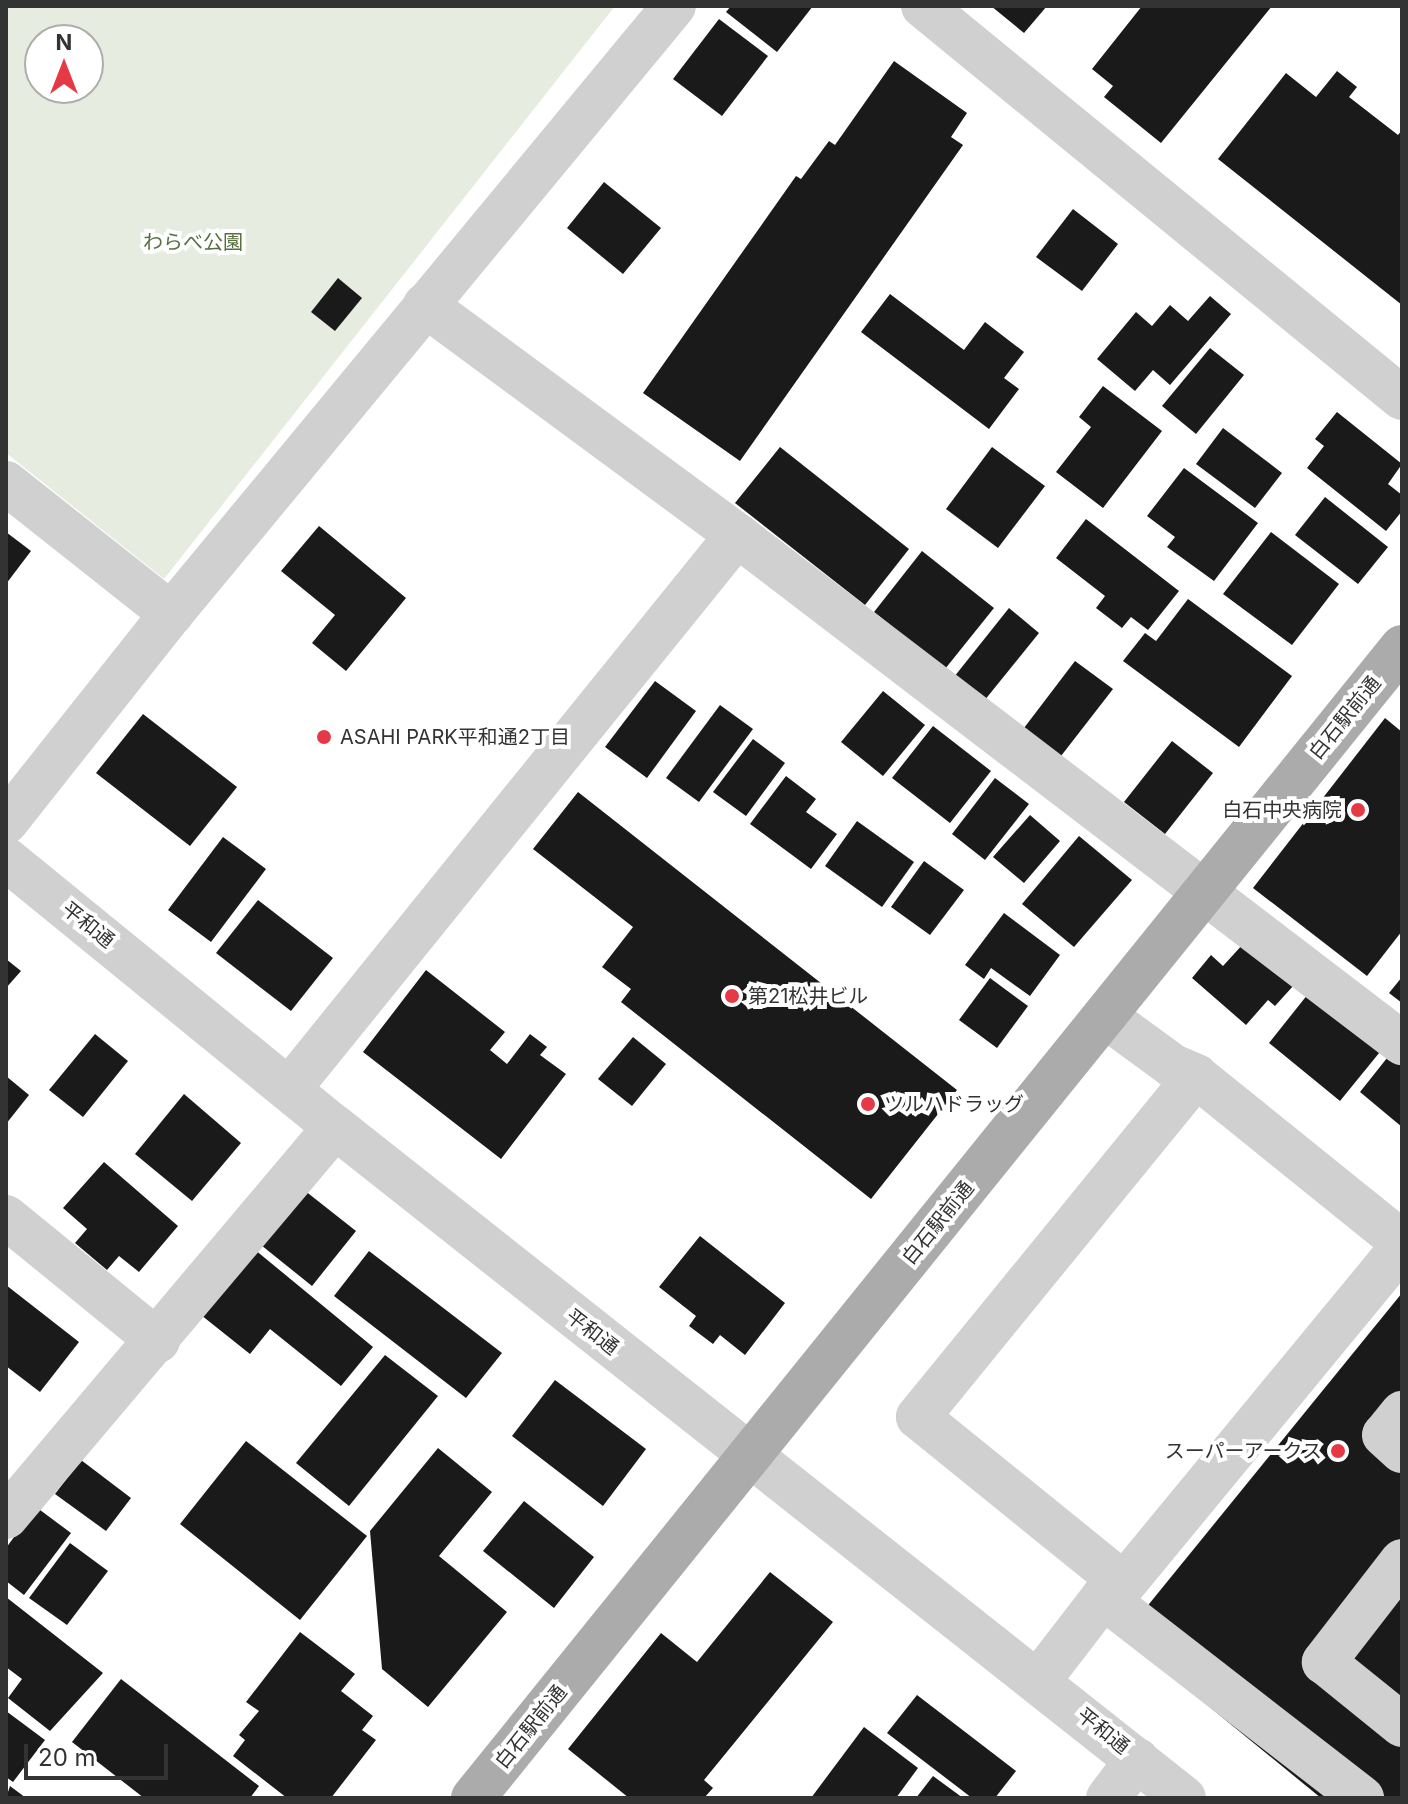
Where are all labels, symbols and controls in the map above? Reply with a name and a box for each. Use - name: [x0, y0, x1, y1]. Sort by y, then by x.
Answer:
- north arrow: [24, 24, 104, 104]
- text: N: [56, 29, 72, 55]
- park label: わらべ公園: [143, 230, 243, 254]
- street label: 白石駅前通: [1304, 672, 1386, 764]
- place label: ASAHI PARK平和通2丁目: [340, 725, 570, 749]
- marker: ASAHI PARK平和通2丁目: [315, 728, 333, 746]
- place label: 白石中央病院: [1222, 798, 1342, 822]
- marker: 白石中央病院: [1349, 801, 1367, 819]
- street label: 平和通: [57, 897, 119, 953]
- place label: 第21松井ビル: [748, 984, 868, 1008]
- marker: 第21松井ビル: [723, 987, 741, 1005]
- place label: ツルハドラッグ: [884, 1092, 1024, 1116]
- marker: ツルハドラッグ: [859, 1095, 877, 1113]
- street label: 白石駅前通: [897, 1177, 979, 1269]
- street label: 平和通: [561, 1304, 623, 1360]
- place label: スーパーアークス: [1163, 1439, 1322, 1463]
- marker: スーパーアークス: [1329, 1442, 1347, 1460]
- street label: 白石駅前通: [490, 1681, 572, 1773]
- street label: 平和通: [1072, 1703, 1134, 1759]
- scale bar: [28, 1728, 172, 1778]
- text: 20 m: [38, 1743, 96, 1772]

